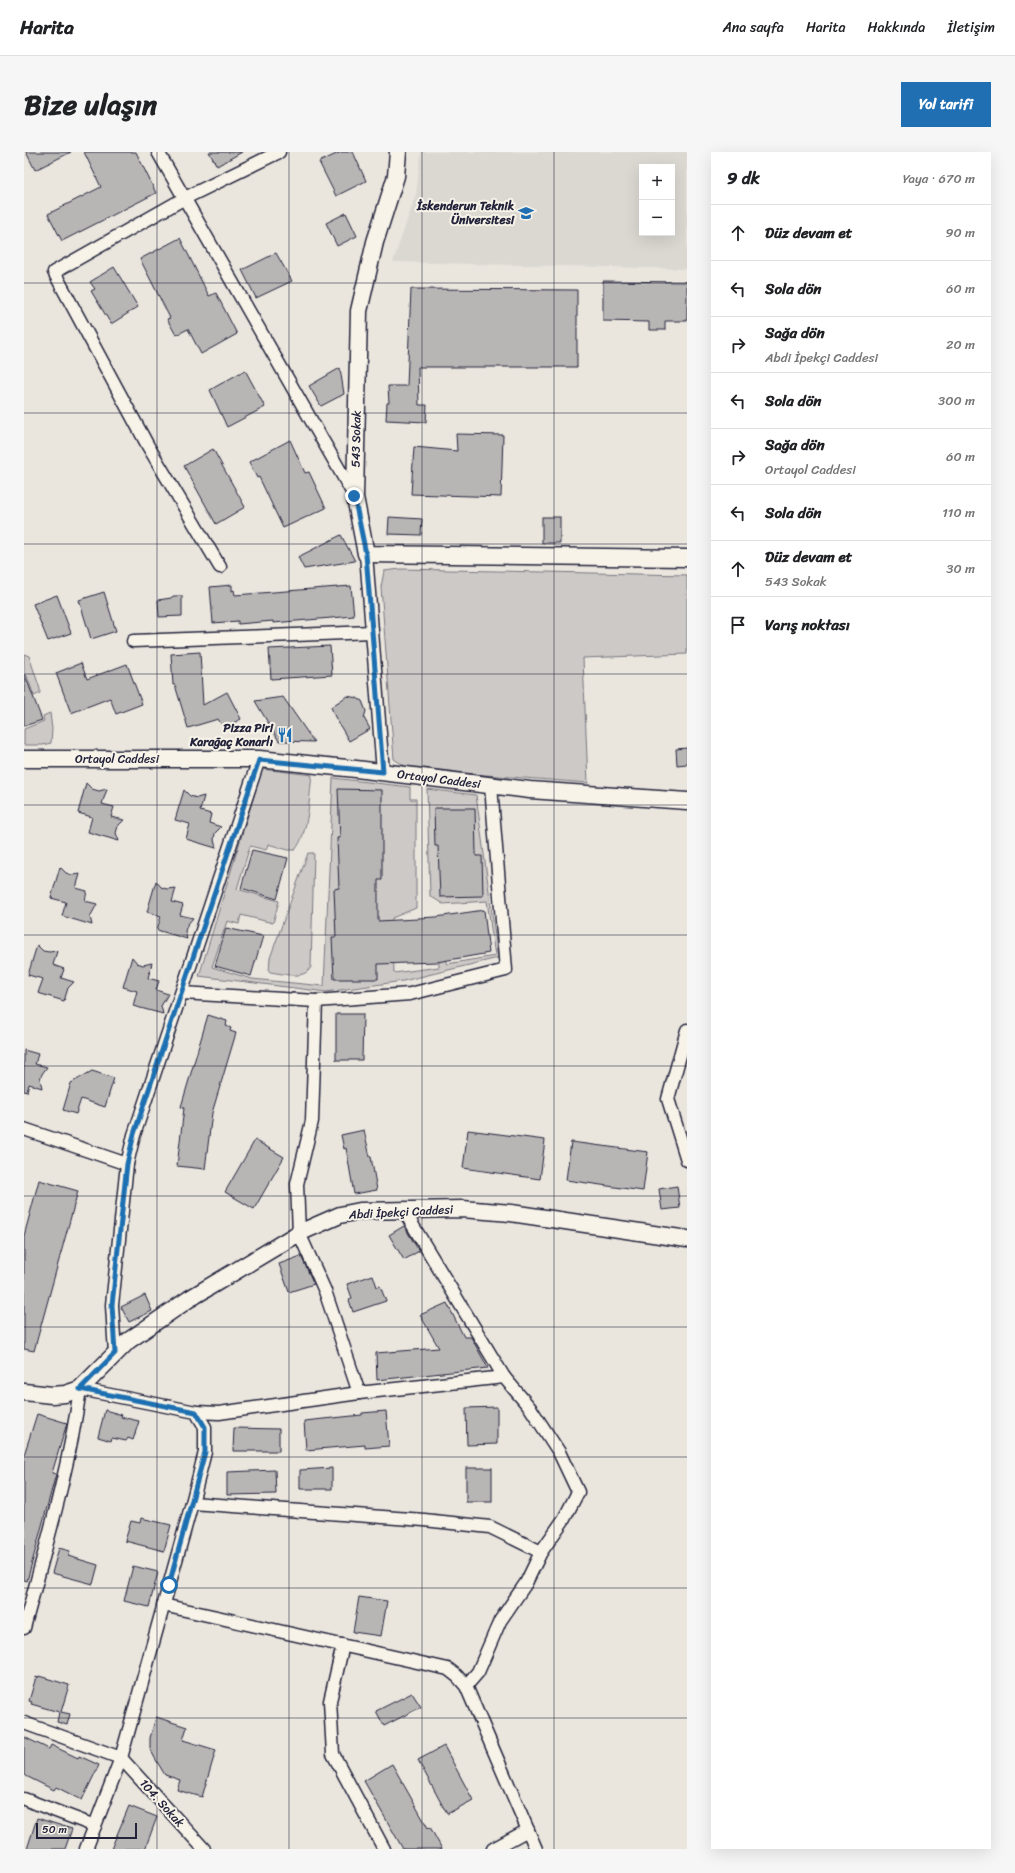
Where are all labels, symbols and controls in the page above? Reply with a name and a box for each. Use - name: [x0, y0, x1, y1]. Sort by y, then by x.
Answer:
- text: Harita: [20, 11, 74, 44]
- text: Ana sayfa: [723, 15, 784, 40]
- text: Harita: [806, 15, 846, 40]
- text: Hakkında: [868, 15, 925, 40]
- text: İletişim: [947, 15, 995, 40]
- text: Bize ulaşın: [24, 80, 157, 129]
- button: Yol tarifi: [901, 82, 991, 127]
- text: 9 dk: [727, 163, 760, 193]
- map controls: [639, 164, 675, 236]
- button: +: [639, 164, 675, 200]
- text: Yaya · 670 m: [903, 167, 975, 190]
- place label: İskenderun Teknik Üniversitesi: [416, 195, 515, 231]
- button: −: [639, 200, 675, 236]
- school or university icon: İskenderun Teknik Üniversitesi: [517, 204, 535, 222]
- text: Düz devam et: [765, 220, 852, 246]
- text: 90 m: [945, 221, 975, 244]
- icon: ahead: [727, 222, 749, 244]
- text: Sola dön: [765, 276, 821, 302]
- text: 60 m: [946, 277, 975, 300]
- icon: left: [727, 278, 749, 300]
- text: Sağa dön: [765, 320, 825, 346]
- text: 20 m: [946, 333, 975, 356]
- icon: right: [727, 334, 749, 356]
- text: Abdi İpekçi Caddesi: [765, 346, 878, 369]
- text: Sola dön: [765, 388, 821, 414]
- text: 300 m: [938, 389, 975, 412]
- icon: left: [727, 390, 749, 412]
- street label: 543 Sokak: [345, 410, 368, 468]
- text: Sağa dön: [765, 432, 825, 458]
- text: 60 m: [946, 445, 975, 468]
- icon: right: [727, 446, 749, 468]
- text: Ortayol Caddesi: [765, 458, 856, 481]
- route end: [345, 487, 363, 505]
- text: Sola dön: [765, 500, 821, 526]
- text: 110 m: [942, 501, 975, 524]
- icon: left: [727, 502, 749, 524]
- text: Düz devam et: [765, 544, 852, 570]
- text: 30 m: [946, 557, 975, 580]
- icon: ahead: [727, 558, 749, 580]
- text: 543 Sokak: [765, 570, 827, 593]
- text: Varış noktası: [765, 612, 850, 638]
- icon: arrive: [727, 614, 749, 636]
- place label: Pizza Piri Karağaç Konarlı: [189, 717, 274, 753]
- restaurant icon: Pizza Piri Karağaç Konarlı: [276, 726, 294, 744]
- street label: Ortayol Caddesi: [75, 748, 160, 770]
- street label: Ortayol Caddesi: [396, 763, 483, 795]
- street label: Abdi İpekçi Caddesi: [347, 1198, 454, 1226]
- route start: [160, 1576, 178, 1594]
- street label: 104. Sokak: [134, 1774, 190, 1833]
- text: 50 m: [42, 1820, 67, 1839]
- scale bar: [36, 1821, 137, 1840]

